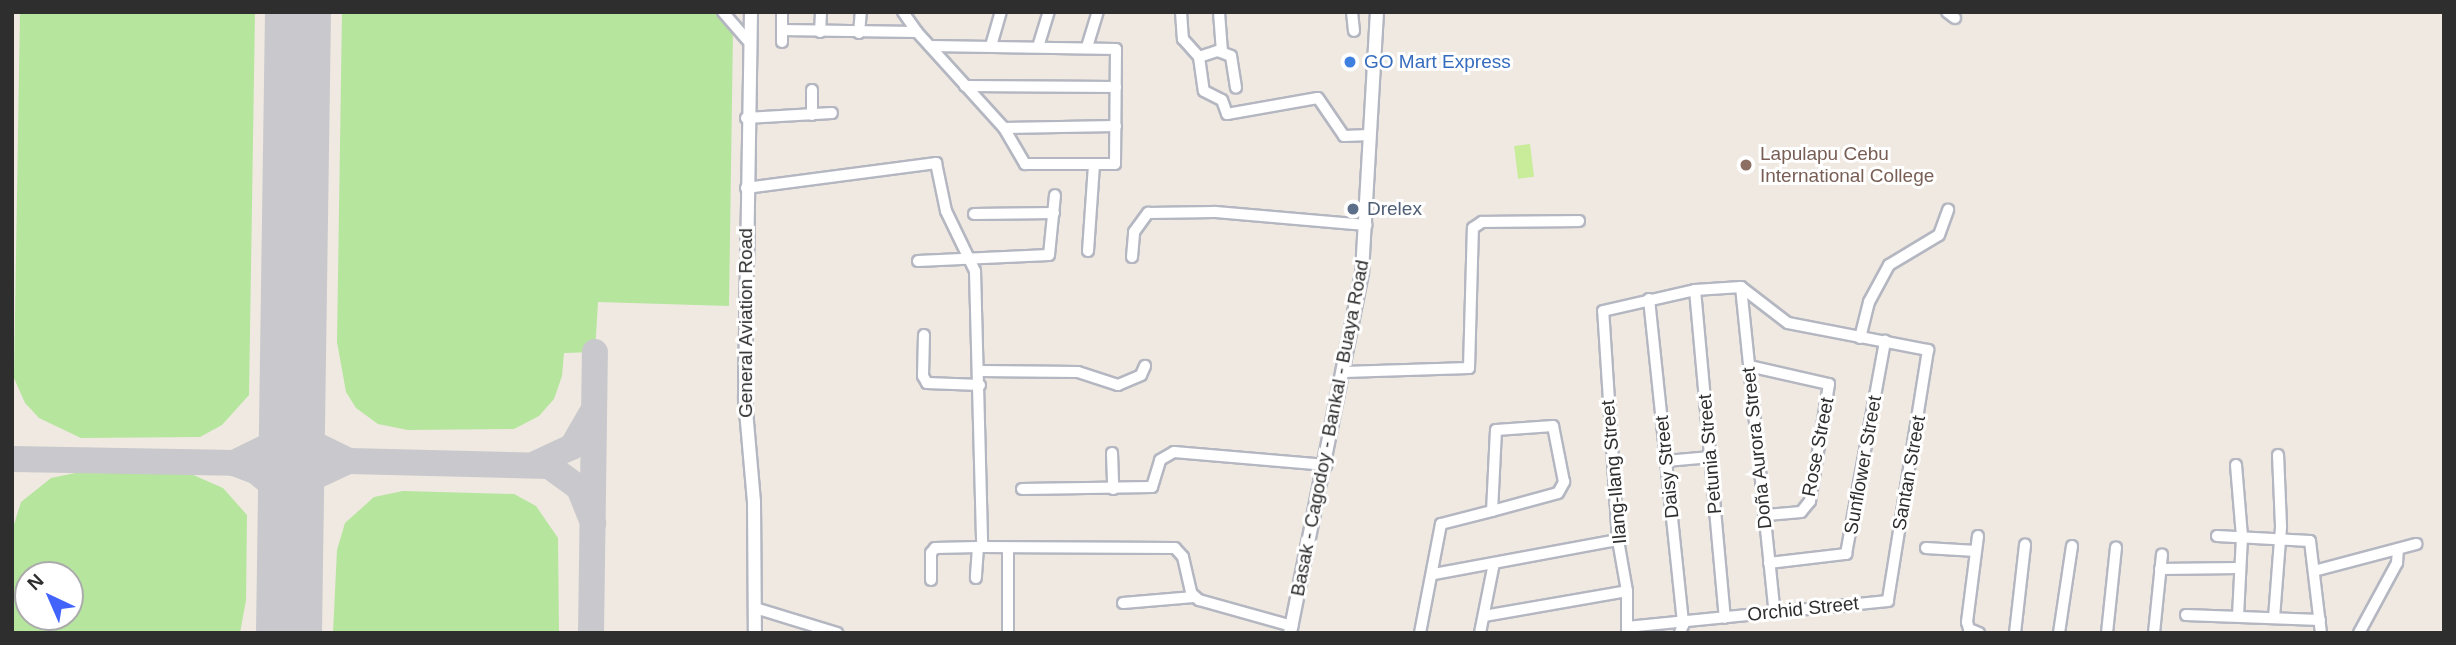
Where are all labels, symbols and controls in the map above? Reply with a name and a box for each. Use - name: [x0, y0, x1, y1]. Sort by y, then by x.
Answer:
- place label: GO Mart Express: [1364, 51, 1511, 73]
- marker: GO Mart Express: [1342, 54, 1358, 70]
- place label: Lapulapu Cebu International College: [1760, 143, 1934, 187]
- marker: Lapulapu Cebu International College: [1738, 157, 1754, 173]
- place label: Drelex: [1367, 198, 1422, 220]
- marker: Drelex: [1345, 201, 1361, 217]
- street label: General Aviation Road: [735, 228, 757, 418]
- street label: Basak - Cagodoy - Bankal - Buaya Road: [1286, 258, 1374, 598]
- street label: Doña Aurora Street: [1737, 365, 1777, 531]
- street label: Petunia Street: [1693, 393, 1727, 515]
- street label: Sunflower Street: [1840, 394, 1886, 536]
- street label: Rose Street: [1797, 396, 1839, 498]
- street label: Ilang-Ilang Street: [1596, 399, 1632, 545]
- street label: Daisy Street: [1650, 414, 1684, 520]
- street label: Santan Street: [1888, 414, 1930, 532]
- north arrow: [14, 561, 84, 631]
- text: N: [23, 570, 48, 594]
- street label: Orchid Street: [1746, 592, 1860, 626]

